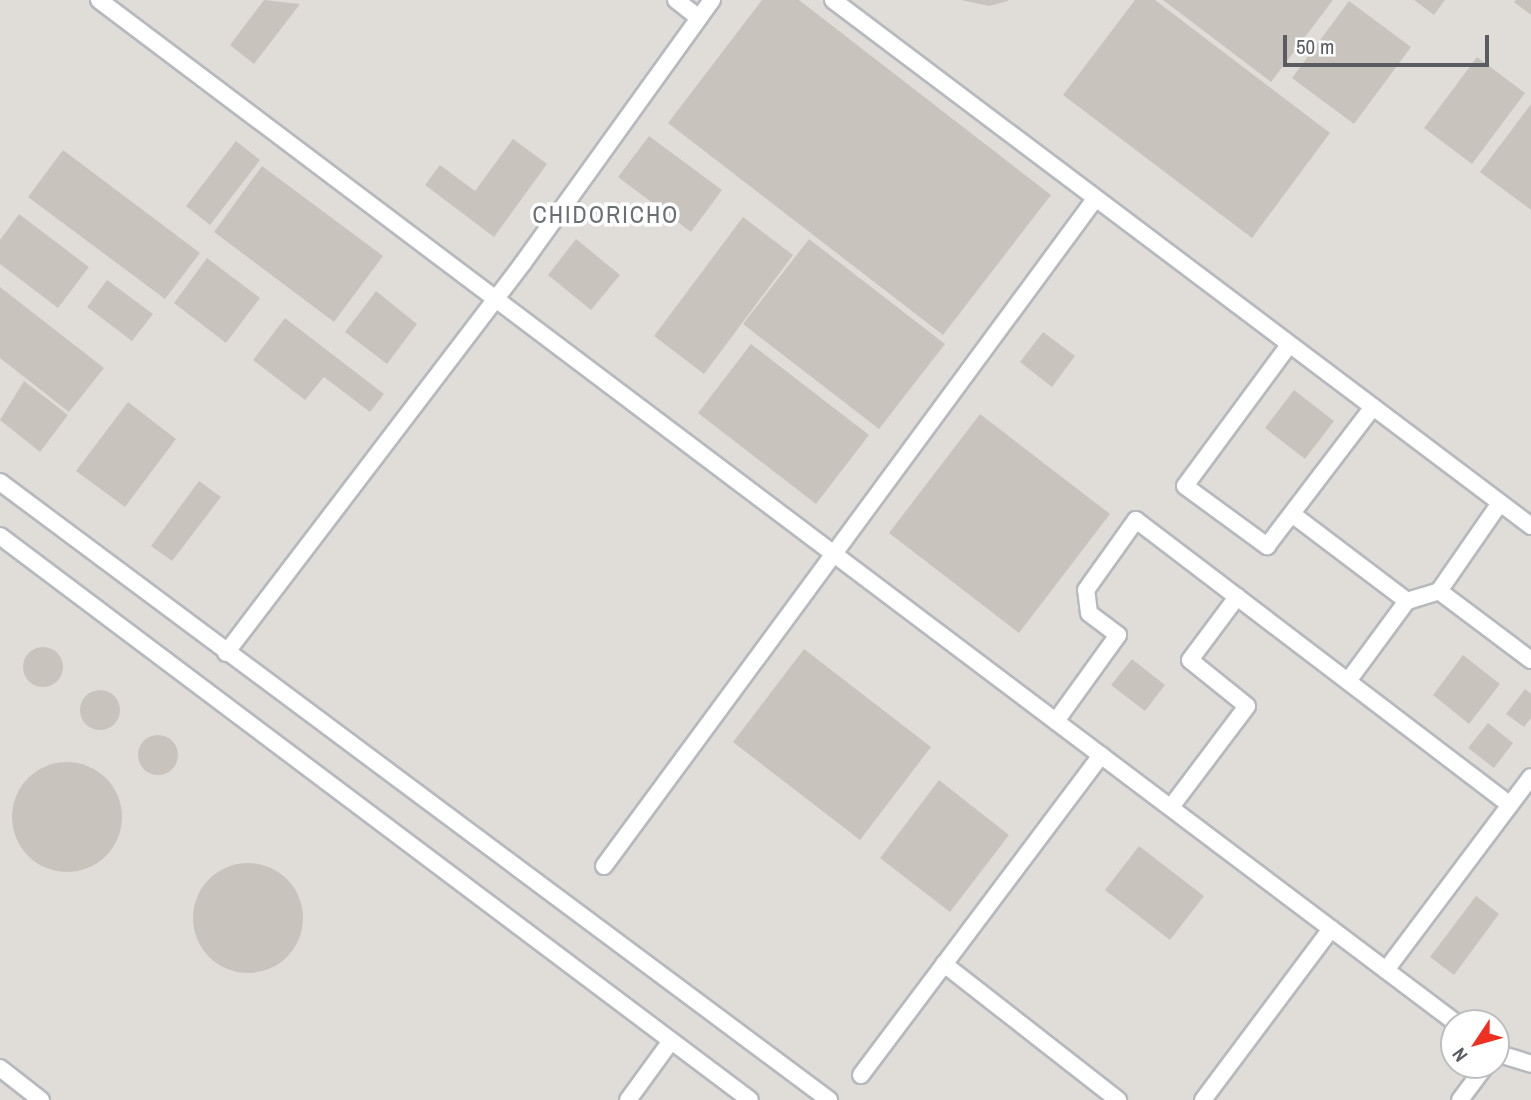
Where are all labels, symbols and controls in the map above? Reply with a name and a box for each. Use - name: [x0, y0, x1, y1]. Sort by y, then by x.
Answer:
- scale bar: [1286, 21, 1492, 65]
- text: 50 m: [1296, 32, 1334, 61]
- district label: CHIDORICHO: [534, 201, 678, 229]
- north arrow: [1440, 1009, 1510, 1079]
- text: N: [1446, 1043, 1473, 1067]

